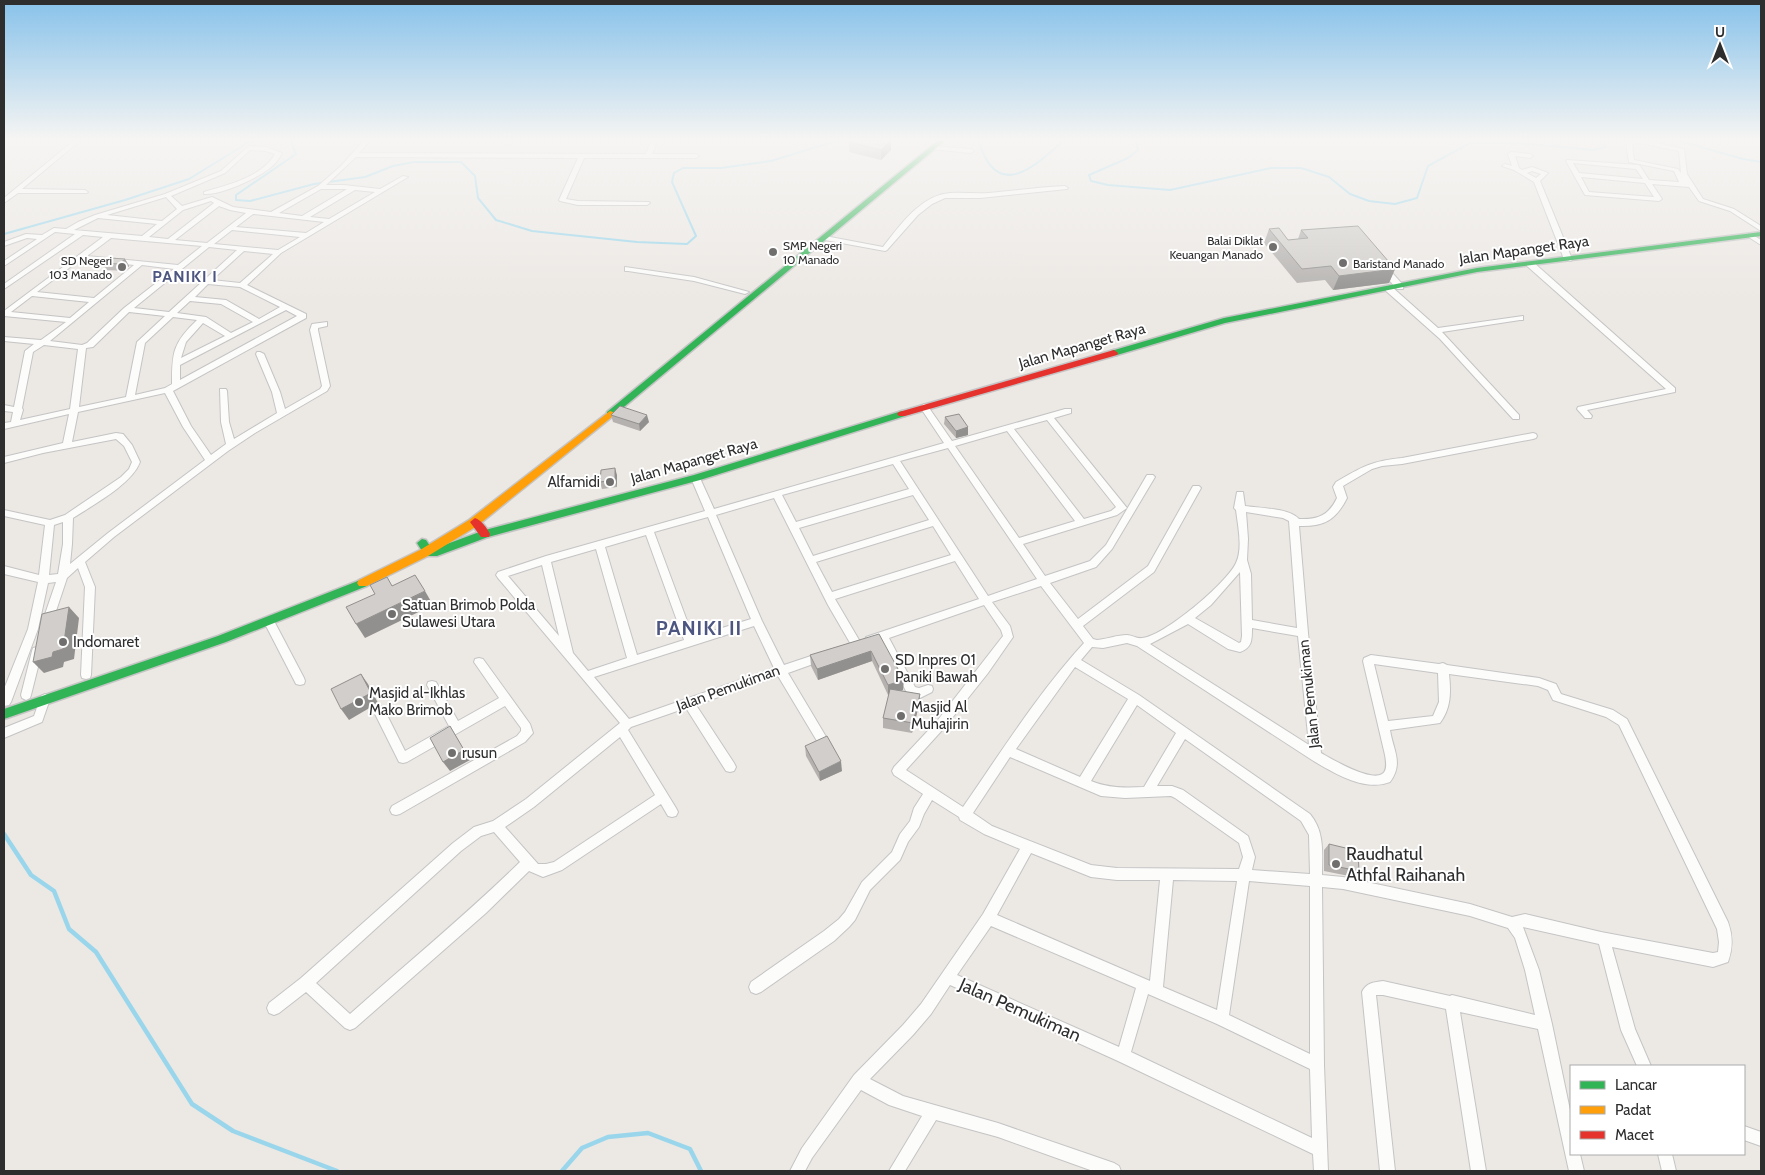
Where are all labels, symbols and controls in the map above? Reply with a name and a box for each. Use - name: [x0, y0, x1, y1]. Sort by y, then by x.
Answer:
- north arrow: [1695, 20, 1745, 70]
- text: U: [1715, 23, 1725, 41]
- street label: Jalan Mapanget Raya: [1457, 232, 1591, 268]
- place label: Balai Diklat Keuangan Manado: [1169, 233, 1263, 262]
- place label: SMP Negeri 10 Manado: [783, 238, 842, 267]
- marker: Balai Diklat Keuangan Manado: [1267, 241, 1279, 253]
- marker: SMP Negeri 10 Manado: [767, 246, 779, 258]
- place label: SD Negeri 103 Manado: [49, 253, 112, 282]
- place label: Baristand Manado: [1353, 256, 1445, 271]
- marker: Baristand Manado: [1337, 257, 1349, 269]
- marker: SD Negeri 103 Manado: [116, 261, 128, 273]
- district label: PANIKI I: [152, 267, 218, 286]
- street label: Jalan Mapanget Raya: [1016, 319, 1148, 373]
- street label: Jalan Mapanget Raya: [628, 434, 760, 488]
- place label: Alfamidi: [547, 473, 600, 491]
- marker: Alfamidi: [604, 476, 616, 488]
- place label: Satuan Brimob Polda Sulawesi Utara: [402, 596, 536, 631]
- marker: Satuan Brimob Polda Sulawesi Utara: [386, 608, 398, 620]
- district label: PANIKI II: [656, 616, 742, 640]
- place label: Indomaret: [73, 633, 139, 651]
- marker: Indomaret: [57, 636, 69, 648]
- street label: Jalan Pemukiman: [1294, 639, 1324, 750]
- place label: SD Inpres 01 Paniki Bawah: [895, 651, 978, 686]
- street label: Jalan Pemukiman: [673, 661, 782, 715]
- marker: SD Inpres 01 Paniki Bawah: [879, 663, 891, 675]
- place label: Masjid al-Ikhlas Mako Brimob: [369, 684, 465, 719]
- marker: Masjid al-Ikhlas Mako Brimob: [353, 696, 365, 708]
- place label: Masjid Al Muhajirin: [911, 698, 969, 733]
- marker: Masjid Al Muhajirin: [895, 710, 907, 722]
- place label: rusun: [462, 744, 497, 762]
- marker: rusun: [446, 747, 458, 759]
- place label: Raudhatul Athfal Raihanah: [1346, 843, 1465, 886]
- marker: Raudhatul Athfal Raihanah: [1330, 858, 1342, 870]
- street label: Jalan Pemukiman: [955, 973, 1084, 1047]
- legend: [1570, 1065, 1745, 1155]
- text: Lancar: [1615, 1076, 1657, 1094]
- text: Padat: [1615, 1101, 1651, 1119]
- text: Macet: [1615, 1126, 1654, 1144]

